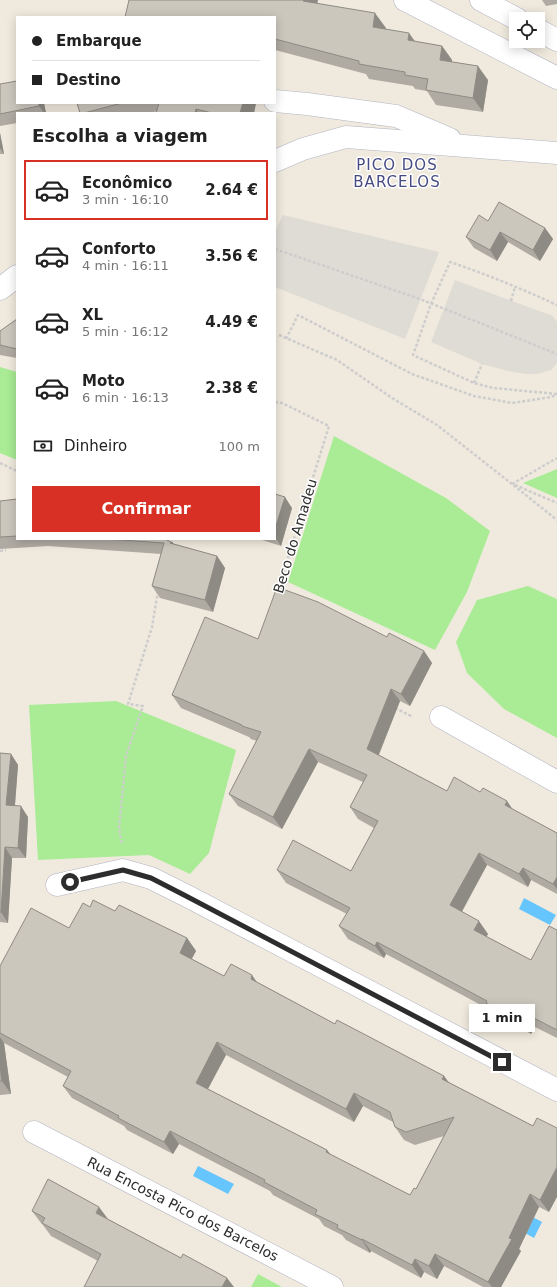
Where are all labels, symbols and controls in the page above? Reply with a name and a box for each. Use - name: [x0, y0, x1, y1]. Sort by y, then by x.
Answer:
- map controls: [509, 12, 545, 48]
- button: locate: [509, 12, 545, 48]
- text: Embarque: [56, 32, 142, 50]
- text: Destino: [56, 71, 121, 89]
- text: Escolha a viagem: [32, 125, 208, 146]
- district label: PICO DOS BARCELOS: [353, 156, 441, 191]
- icon: car: [34, 172, 70, 208]
- text: Econômico: [82, 174, 172, 192]
- text: 2.64 €: [205, 181, 258, 199]
- text: 3 min · 16:10: [82, 192, 169, 207]
- icon: car: [34, 238, 70, 274]
- text: Conforto: [82, 240, 156, 258]
- text: 3.56 €: [205, 247, 258, 265]
- text: 4 min · 16:11: [82, 258, 169, 273]
- icon: car: [34, 304, 70, 340]
- text: XL: [82, 306, 103, 324]
- text: 4.49 €: [205, 313, 258, 331]
- text: 5 min · 16:12: [82, 324, 169, 339]
- icon: car: [34, 370, 70, 406]
- text: Moto: [82, 372, 125, 390]
- text: 2.38 €: [205, 379, 258, 397]
- text: 6 min · 16:13: [82, 390, 169, 405]
- icon: cash: [32, 435, 54, 457]
- text: Dinheiro: [64, 437, 127, 455]
- text: 100 m: [218, 439, 260, 454]
- street label: Beco do Amadeu: [270, 477, 320, 595]
- button: Confirmar: [32, 486, 260, 532]
- route start: [61, 873, 79, 891]
- callout: 1 min: [469, 1004, 535, 1032]
- text: 1 min: [482, 1010, 522, 1025]
- route end: [493, 1053, 511, 1071]
- street label: Rua Encosta Pico dos Barcelos: [85, 1154, 281, 1264]

